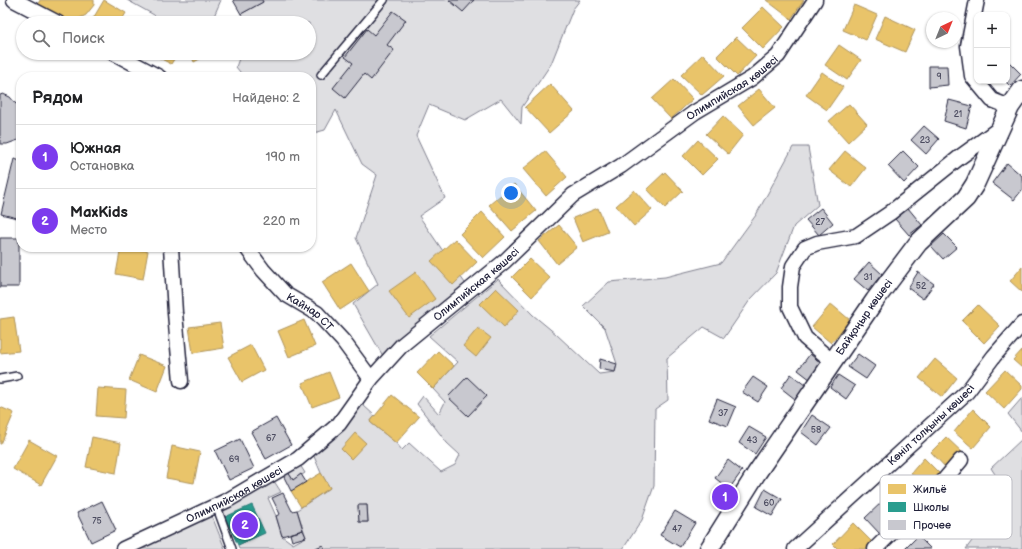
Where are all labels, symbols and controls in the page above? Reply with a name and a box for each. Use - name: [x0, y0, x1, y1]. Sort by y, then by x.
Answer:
- north arrow: [926, 12, 962, 48]
- map controls: [974, 12, 1010, 84]
- button: +: [974, 12, 1010, 48]
- search box: [16, 16, 316, 60]
- icon: search: [30, 27, 52, 49]
- text: Поиск: [62, 29, 105, 48]
- button: −: [974, 48, 1010, 84]
- street label: Олимпийская көшесі: [684, 52, 781, 123]
- house number: 9: [936, 71, 942, 82]
- text: Рядом: [32, 88, 83, 108]
- text: Найдено: 2: [232, 90, 300, 106]
- house number: 21: [954, 109, 962, 120]
- house number: 23: [920, 135, 931, 146]
- text: Южная: [70, 139, 121, 158]
- text: 1: [42, 149, 48, 165]
- text: 190 m: [266, 149, 300, 165]
- text: Остановка: [70, 158, 135, 174]
- your location: [501, 183, 521, 203]
- text: MaxKids: [70, 203, 128, 222]
- text: 2: [41, 213, 49, 229]
- text: 220 m: [263, 213, 300, 229]
- house number: 27: [815, 217, 825, 228]
- text: Место: [70, 222, 107, 238]
- street label: Олимпийская көшесі: [431, 245, 522, 323]
- house number: 31: [863, 272, 873, 283]
- street label: Байқоңыр көшесі: [833, 277, 895, 357]
- house number: 52: [916, 281, 927, 292]
- street label: Кайнар СТ: [284, 290, 337, 334]
- street label: Көніл толқыны көшесі: [885, 382, 977, 468]
- house number: 37: [718, 408, 729, 419]
- house number: 58: [811, 425, 821, 436]
- house number: 67: [266, 433, 277, 444]
- house number: 43: [746, 435, 758, 446]
- house number: 69: [229, 454, 239, 465]
- street label: Олимпийская көшесі: [184, 463, 285, 525]
- legend: [880, 475, 1012, 539]
- pin: 1: [712, 482, 738, 512]
- text: Жильё: [913, 483, 947, 496]
- house number: 60: [764, 498, 774, 509]
- text: Школы: [913, 501, 949, 514]
- pin: 2: [232, 510, 258, 540]
- house number: 75: [92, 516, 102, 527]
- text: Прочее: [913, 519, 951, 532]
- house number: 47: [672, 524, 683, 535]

